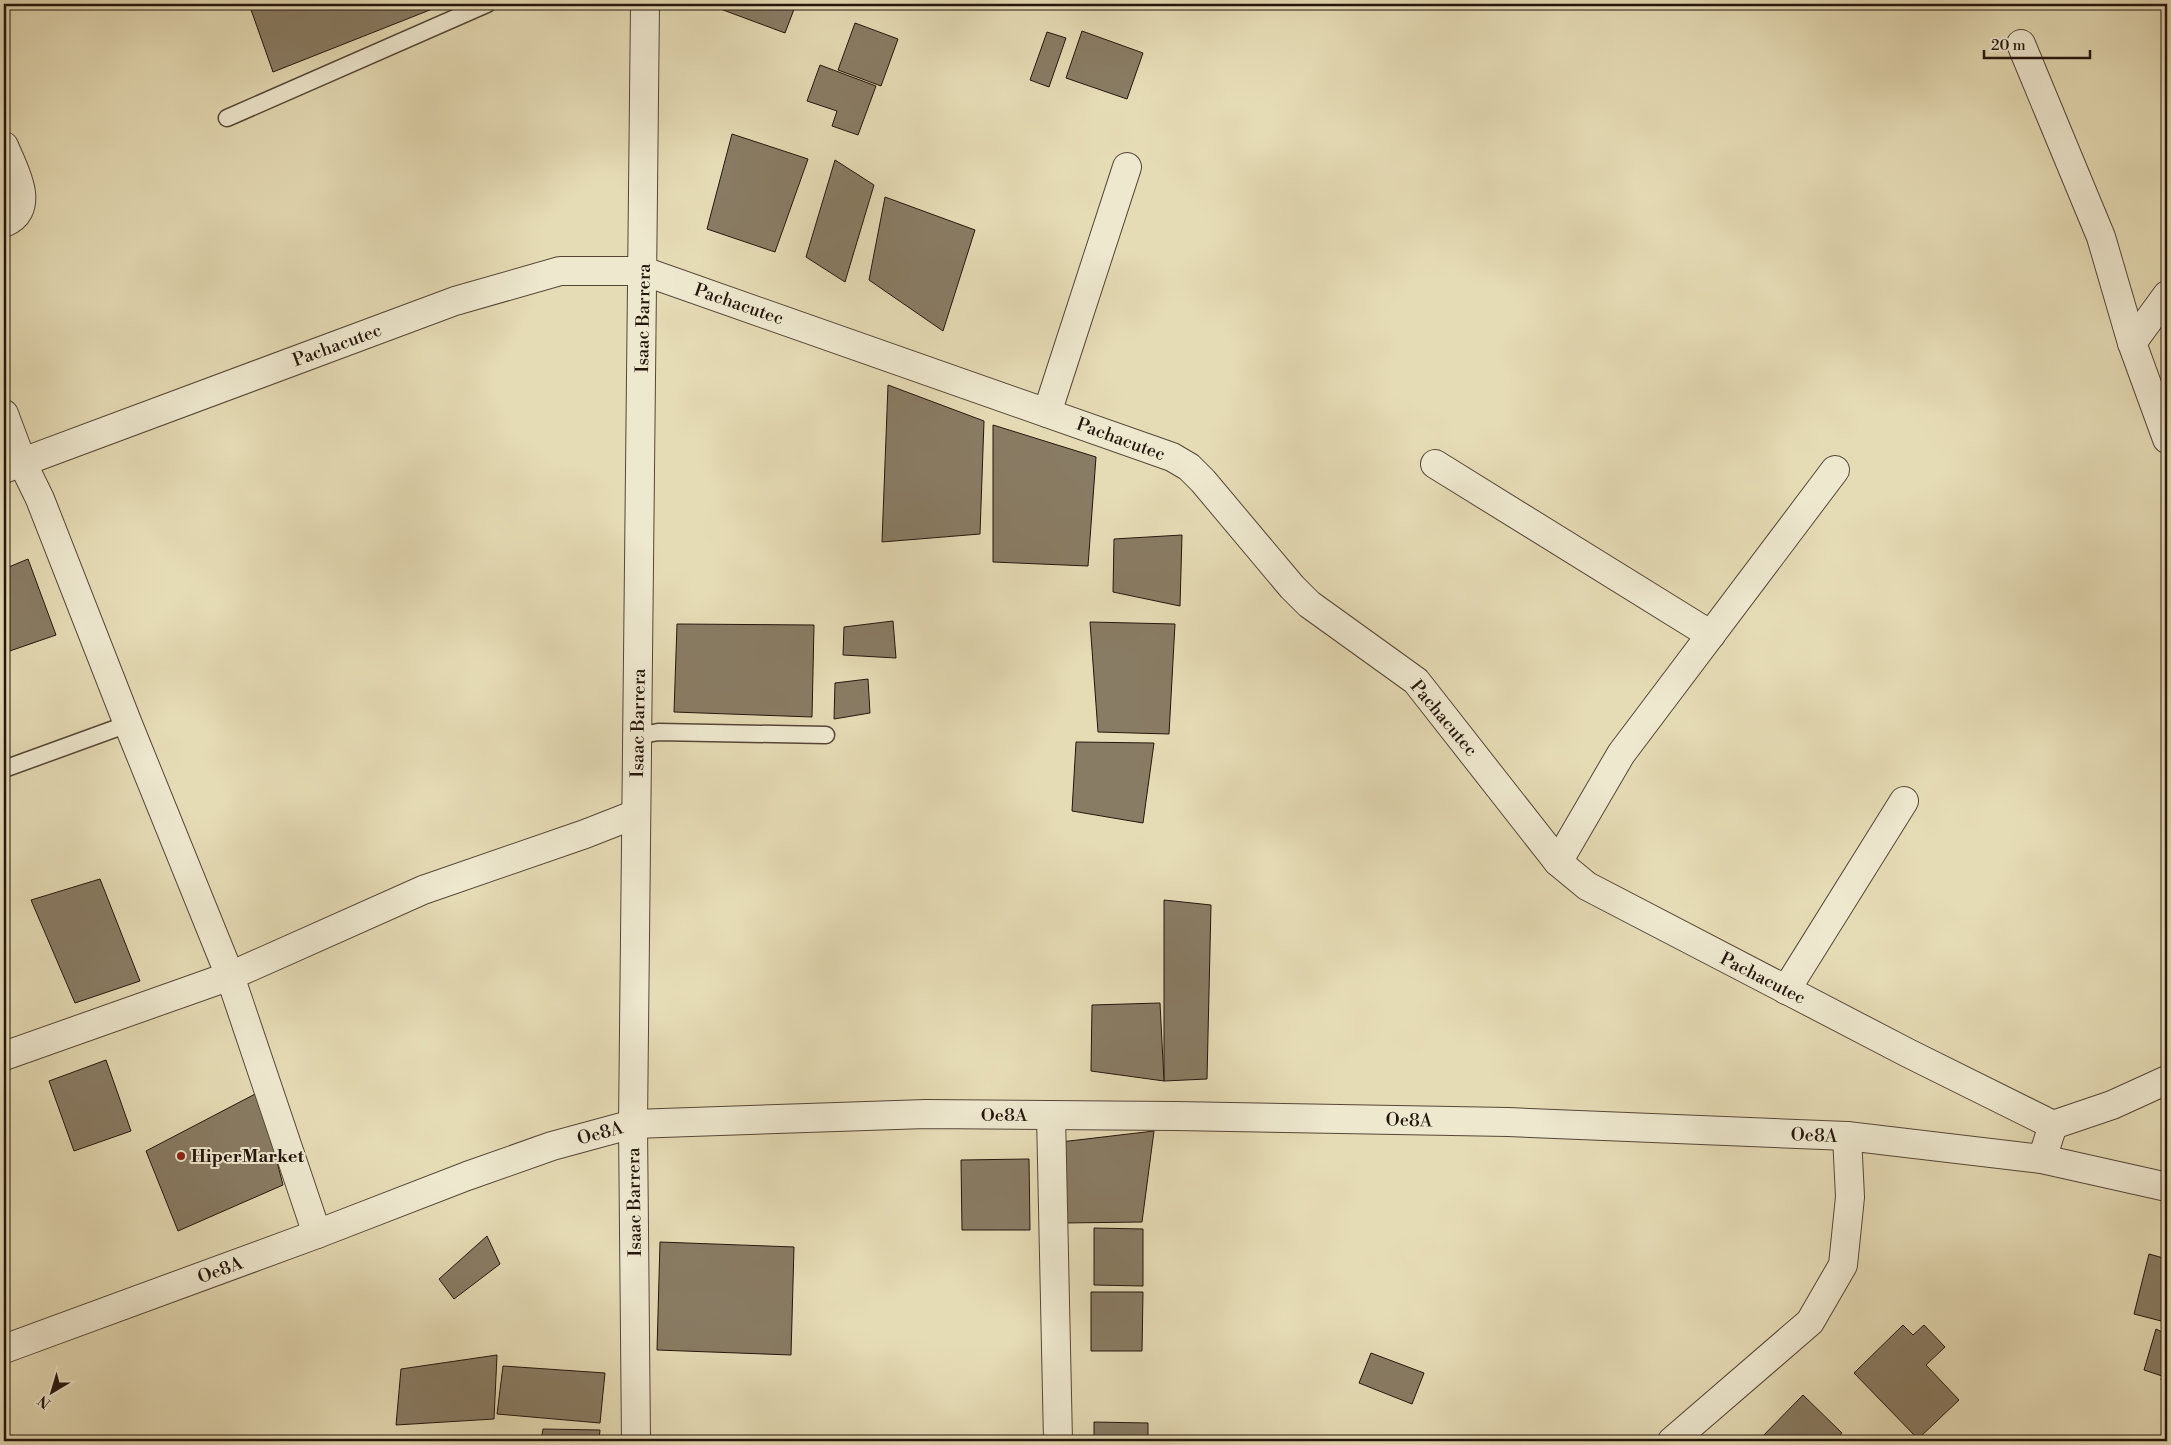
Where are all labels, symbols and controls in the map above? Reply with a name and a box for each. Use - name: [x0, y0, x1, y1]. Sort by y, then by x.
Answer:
- scale bar: [1984, 28, 2090, 60]
- text: 20 m: [1991, 36, 2026, 55]
- street label: Isaac Barrera: [631, 262, 656, 373]
- street label: Pachacutec: [691, 278, 787, 330]
- street label: Pachacutec: [290, 319, 385, 372]
- street label: Pachacutec: [1073, 413, 1168, 466]
- street label: Isaac Barrera: [626, 667, 651, 778]
- street label: Pachacutec: [1405, 675, 1482, 761]
- street label: Pachacutec: [1716, 947, 1809, 1010]
- street label: Oe8A: [981, 1104, 1028, 1127]
- street label: Oe8A: [1386, 1109, 1433, 1132]
- street label: Oe8A: [575, 1116, 626, 1151]
- street label: Oe8A: [1790, 1123, 1838, 1148]
- place label: HiperMarket: [191, 1145, 304, 1168]
- street label: Isaac Barrera: [622, 1146, 647, 1257]
- marker: HiperMarket: [175, 1150, 187, 1162]
- street label: Oe8A: [194, 1251, 247, 1289]
- north arrow: [28, 1368, 78, 1418]
- text: N: [35, 1391, 55, 1412]

